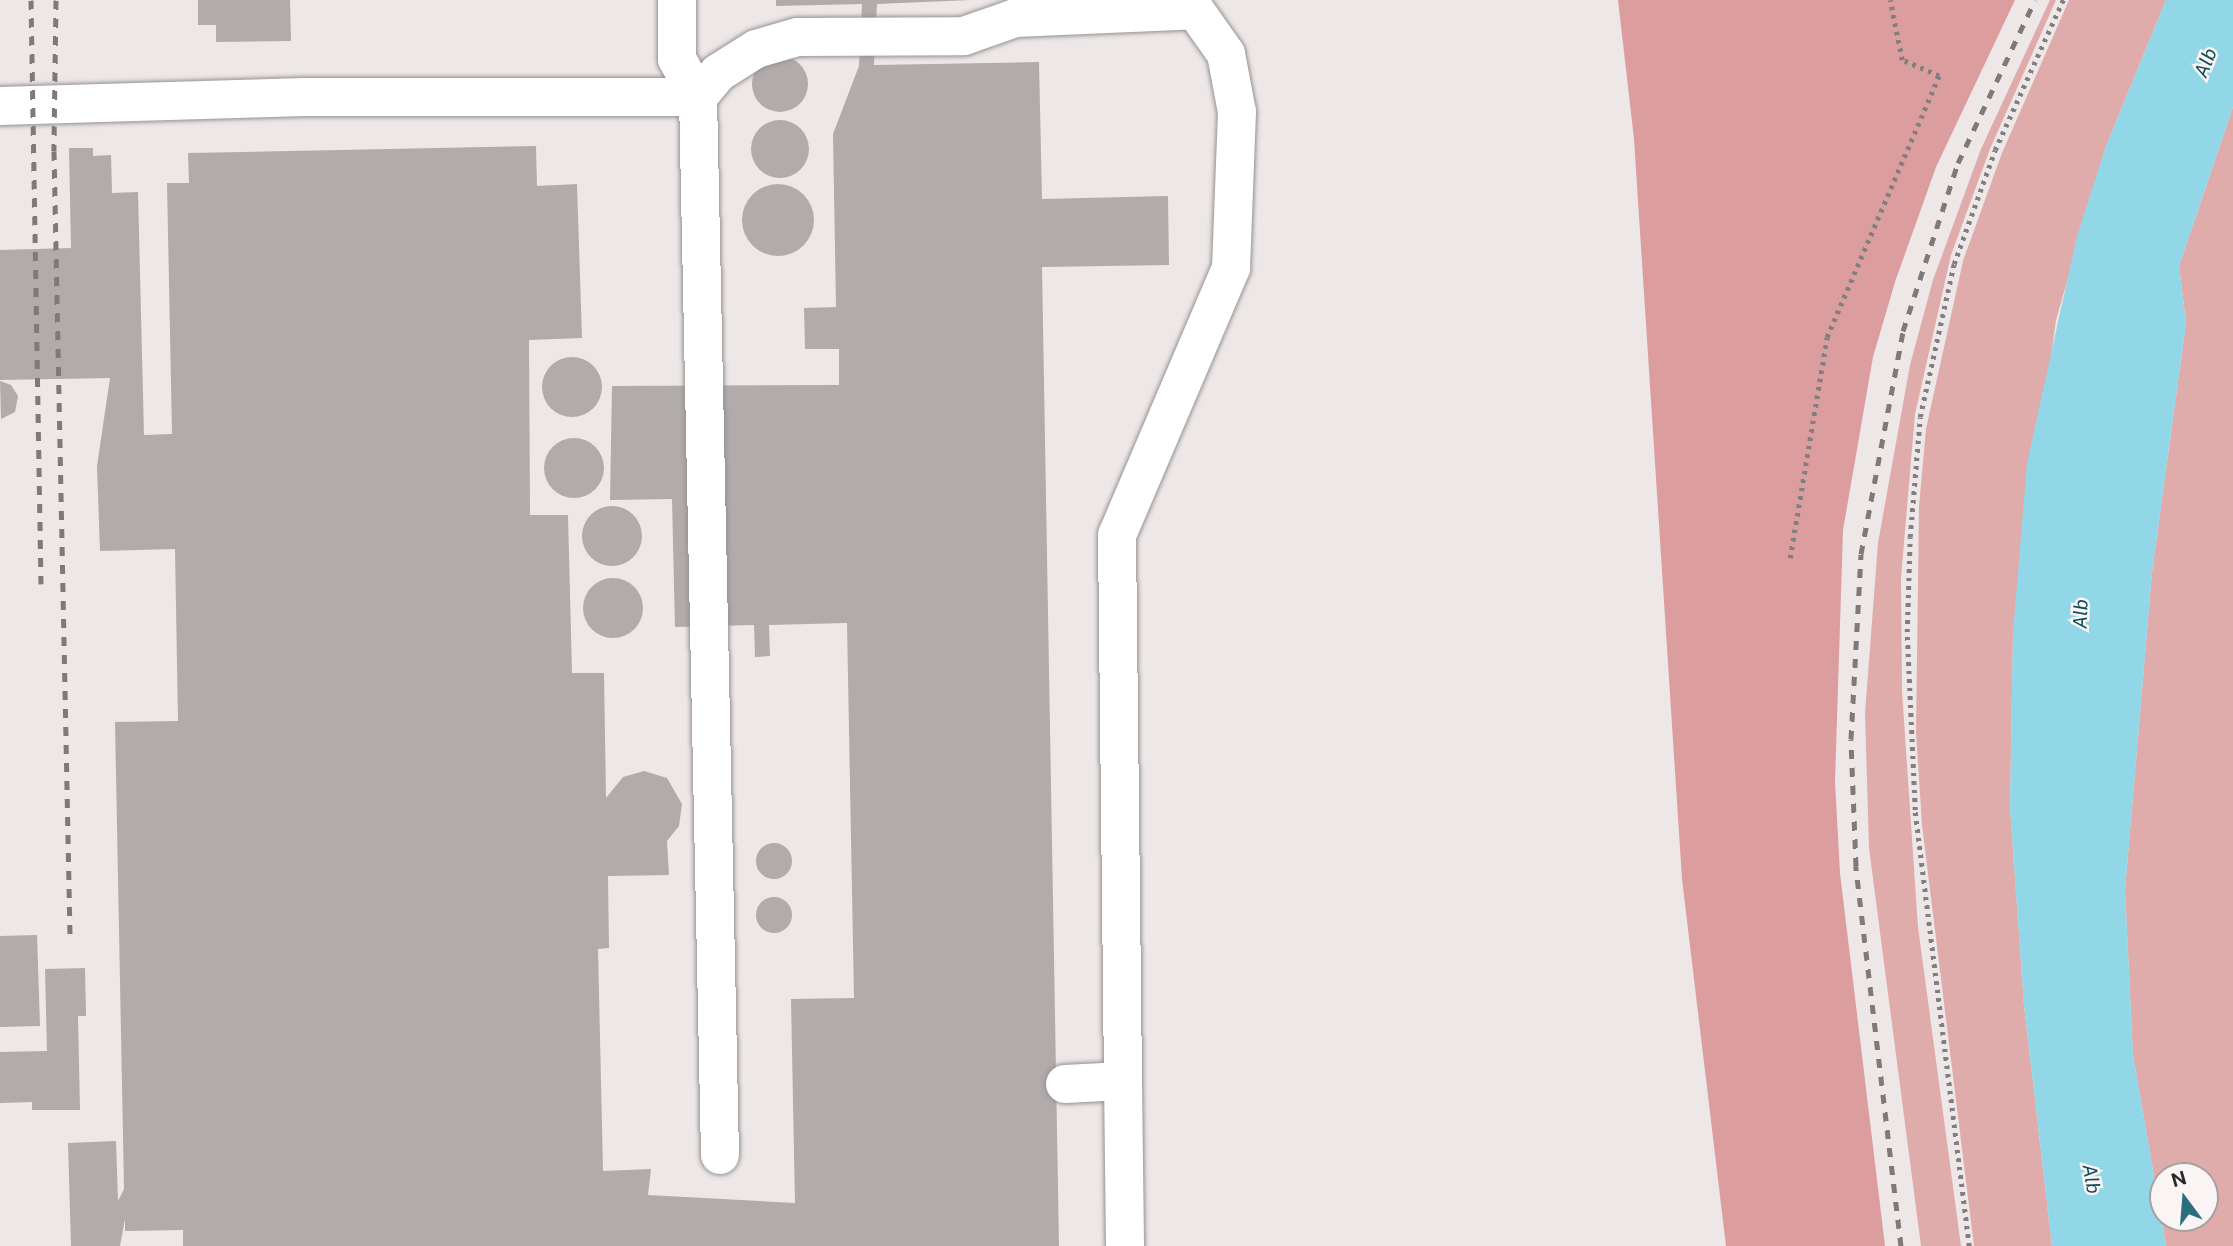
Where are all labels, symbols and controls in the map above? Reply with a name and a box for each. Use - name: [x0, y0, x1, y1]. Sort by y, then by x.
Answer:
- water label: Alb: [2190, 45, 2222, 81]
- water label: Alb: [2069, 599, 2093, 629]
- north arrow: [2149, 1162, 2219, 1232]
- water label: Alb: [2077, 1163, 2105, 1195]
- text: N: [2169, 1166, 2189, 1191]

